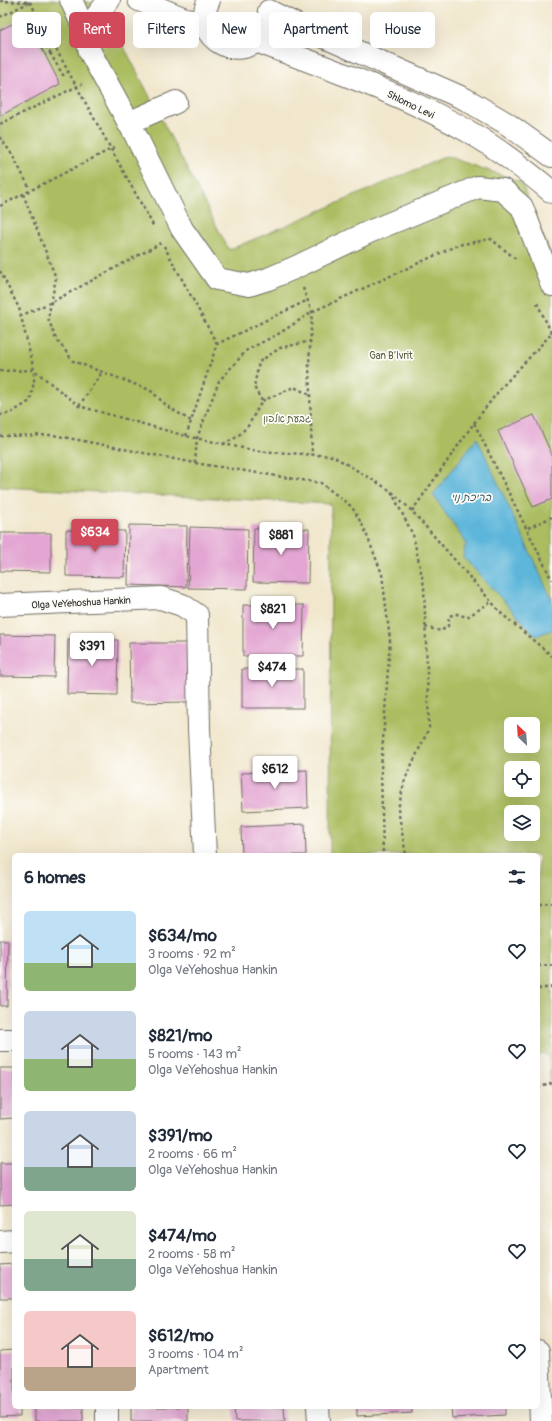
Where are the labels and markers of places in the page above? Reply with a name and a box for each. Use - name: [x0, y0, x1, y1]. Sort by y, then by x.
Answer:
- pin: $634: [71, 519, 119, 553]
- pin: $881: [257, 522, 305, 556]
- pin: $821: [249, 596, 297, 630]
- pin: $391: [68, 633, 116, 667]
- pin: $474: [248, 654, 296, 688]
- pin: $612: [251, 756, 299, 790]

